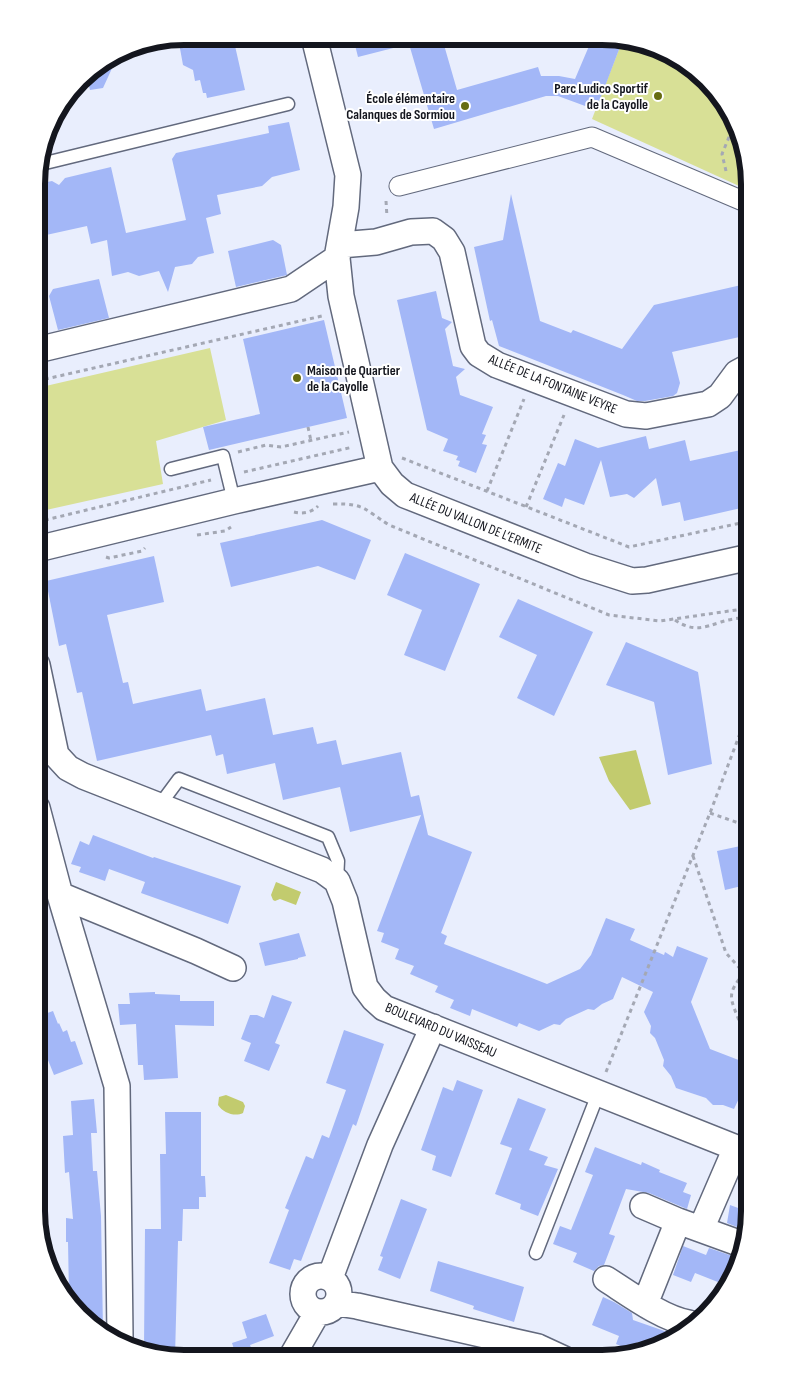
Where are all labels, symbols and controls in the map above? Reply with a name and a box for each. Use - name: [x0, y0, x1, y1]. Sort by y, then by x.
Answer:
- place label: Parc Ludico Sportif de la Cayolle: [554, 80, 649, 113]
- place label: École élémentaire Calanques de Sormiou: [346, 90, 455, 123]
- marker: Parc Ludico Sportif de la Cayolle: [652, 90, 664, 102]
- marker: École élémentaire Calanques de Sormiou: [459, 100, 471, 112]
- street label: ALLÉE DE LA FONTAINE VEYRE: [485, 350, 620, 418]
- place label: Maison de Quartier de la Cayolle: [307, 362, 401, 395]
- marker: Maison de Quartier de la Cayolle: [291, 372, 303, 384]
- street label: ALLÉE DU VALLON DE L’ERMITE: [407, 488, 545, 557]
- street label: BOULEVARD DU VAISSEAU: [383, 999, 499, 1061]

